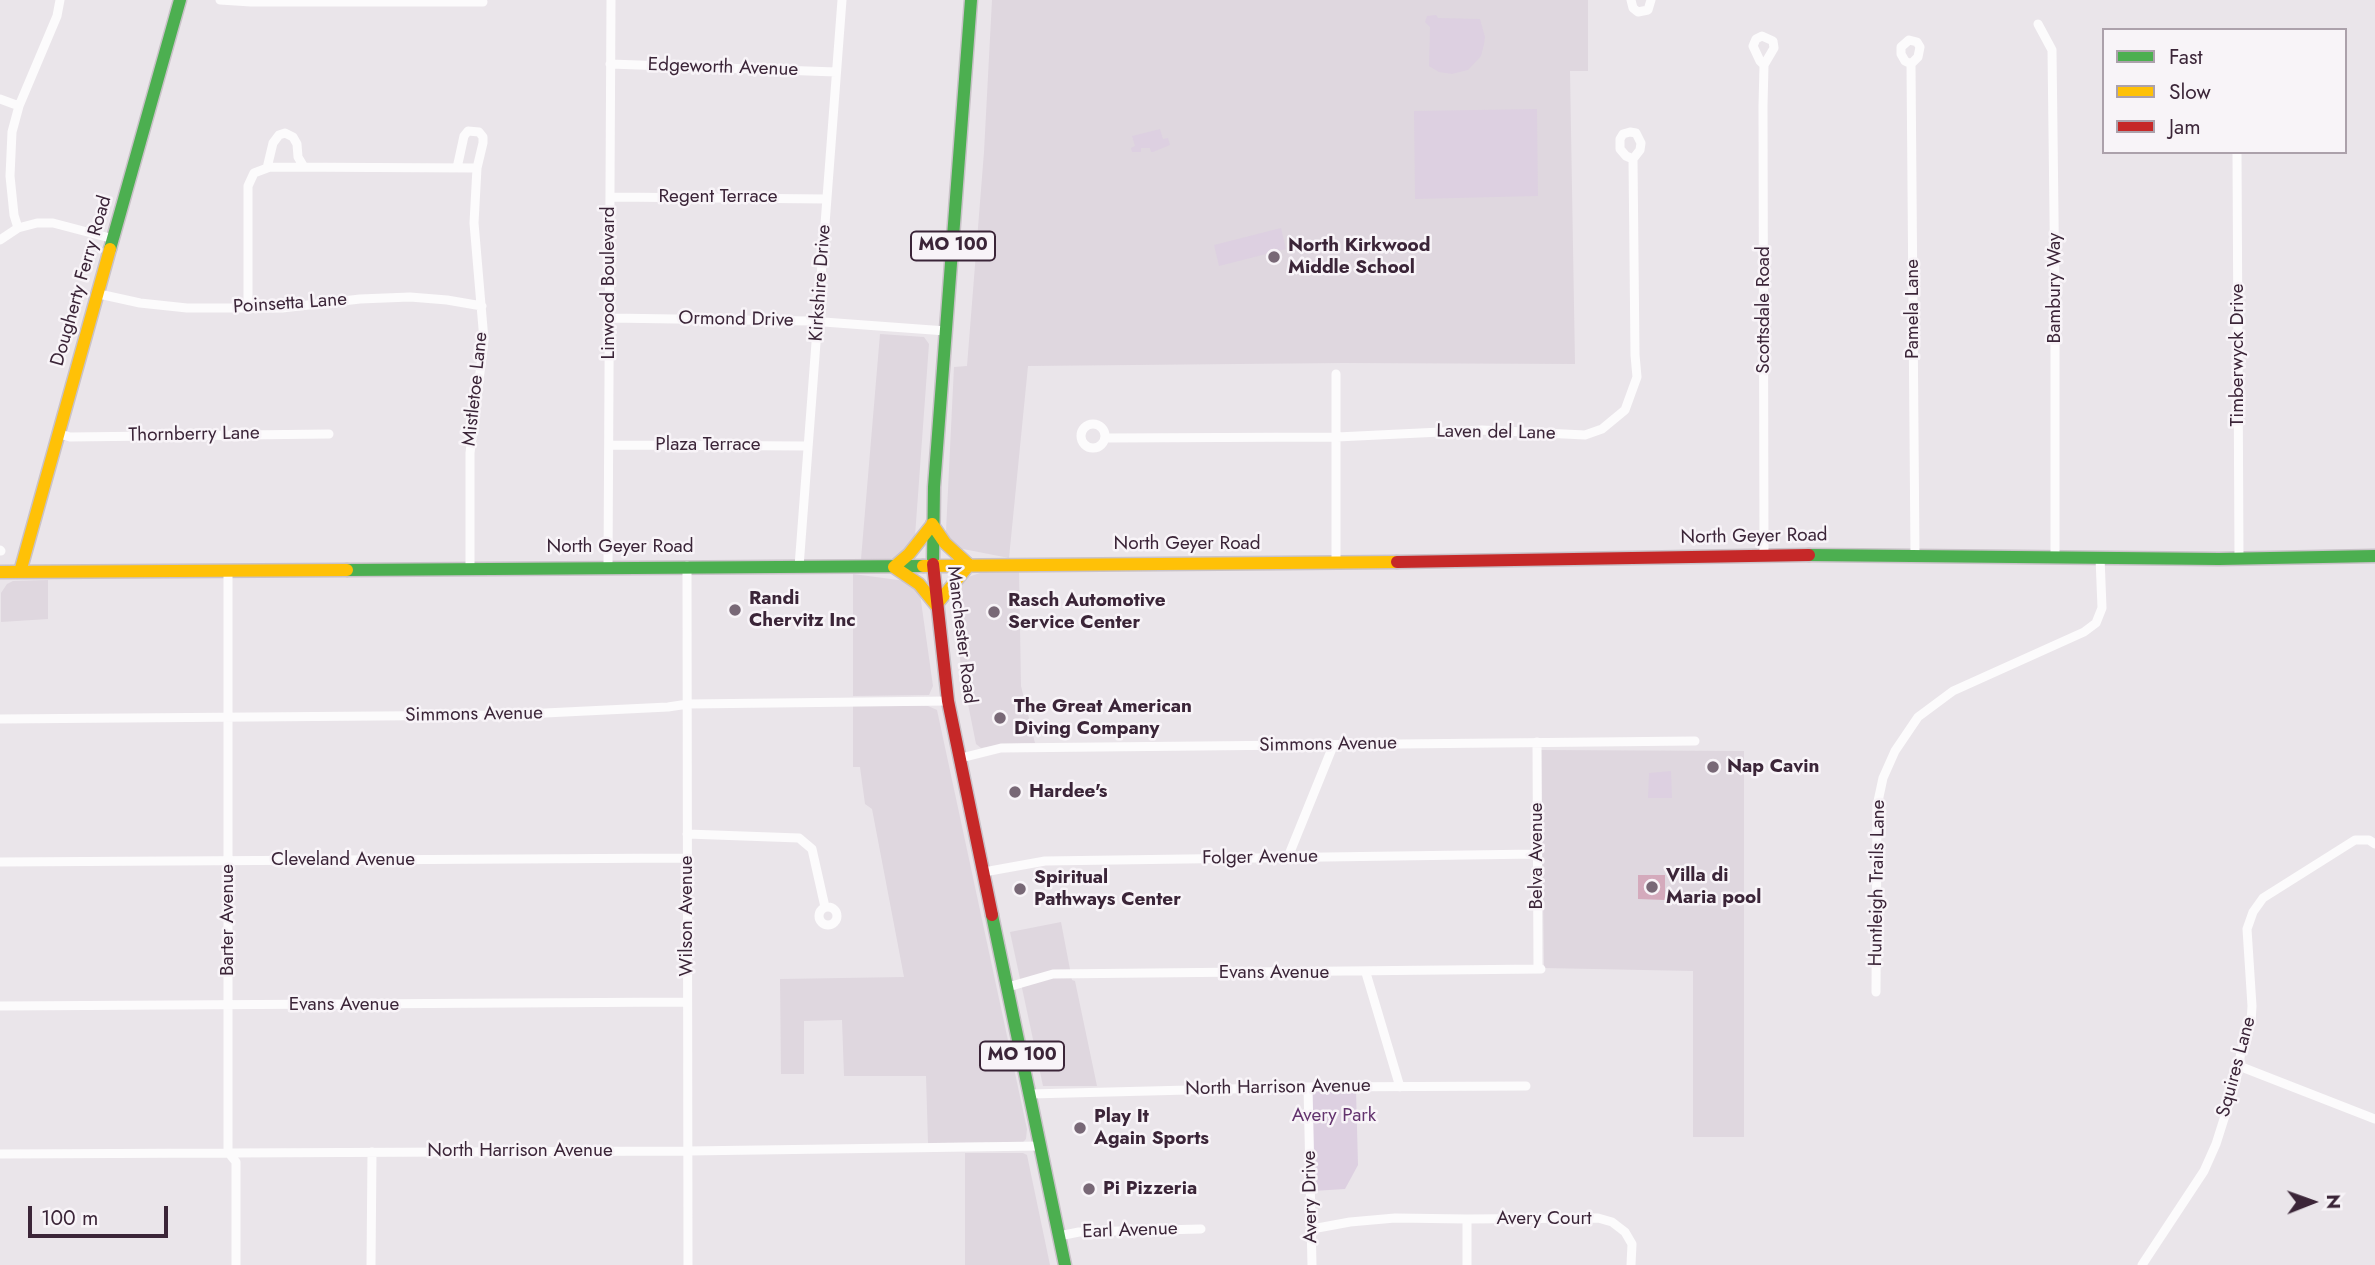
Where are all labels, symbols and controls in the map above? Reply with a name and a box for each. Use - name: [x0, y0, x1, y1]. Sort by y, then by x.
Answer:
- legend: [2102, 28, 2347, 154]
- text: Fast: [2169, 42, 2202, 72]
- street label: Edgeworth Avenue: [647, 54, 799, 82]
- text: Slow: [2169, 77, 2211, 107]
- text: Jam: [2169, 112, 2201, 142]
- street label: Regent Terrace: [658, 186, 778, 208]
- street label: Dougherty Ferry Road: [47, 193, 117, 369]
- street label: Linwood Boulevard: [598, 207, 620, 359]
- street label: Kirkshire Drive: [806, 224, 836, 342]
- road number: MO 100: [911, 232, 995, 260]
- street label: Bambury Way: [2044, 233, 2066, 343]
- place label: North Kirkwood Middle School: [1288, 235, 1431, 279]
- street label: Scottsdale Road: [1753, 246, 1775, 374]
- marker: North Kirkwood Middle School: [1266, 249, 1282, 265]
- street label: Pamela Lane: [1902, 259, 1924, 359]
- street label: Timberwyck Drive: [2227, 283, 2249, 427]
- street label: Poinsetta Lane: [232, 289, 348, 319]
- street label: Ormond Drive: [678, 308, 794, 332]
- street label: Mistletoe Lane: [459, 331, 493, 447]
- street label: Laven del Lane: [1436, 421, 1556, 445]
- street label: Thornberry Lane: [128, 422, 260, 448]
- street label: Plaza Terrace: [655, 434, 761, 456]
- street label: North Geyer Road: [1680, 524, 1828, 550]
- street label: North Geyer Road: [1113, 533, 1261, 555]
- street label: North Geyer Road: [546, 536, 694, 558]
- street label: Manchester Road: [941, 565, 981, 705]
- place label: Randi Chervitz Inc: [749, 588, 856, 632]
- place label: Rasch Automotive Service Center: [1008, 590, 1166, 634]
- marker: Randi Chervitz Inc: [727, 602, 743, 618]
- marker: Rasch Automotive Service Center: [986, 604, 1002, 620]
- place label: The Great American Diving Company: [1014, 696, 1192, 740]
- street label: Simmons Avenue: [405, 702, 543, 728]
- marker: The Great American Diving Company: [992, 710, 1008, 726]
- street label: Simmons Avenue: [1259, 732, 1397, 758]
- place label: Nap Cavin: [1727, 756, 1819, 778]
- marker: Nap Cavin: [1705, 759, 1721, 775]
- place label: Hardee's: [1029, 781, 1108, 803]
- marker: Hardee's: [1007, 784, 1023, 800]
- street label: Huntleigh Trails Lane: [1865, 799, 1891, 967]
- street label: Belva Avenue: [1526, 802, 1548, 910]
- street label: Folger Avenue: [1202, 846, 1318, 870]
- street label: Cleveland Avenue: [271, 849, 415, 871]
- street label: Wilson Avenue: [676, 855, 698, 977]
- street label: Barter Avenue: [217, 864, 239, 976]
- place label: Villa di Maria pool: [1666, 865, 1761, 909]
- place label: Spiritual Pathways Center: [1034, 867, 1181, 911]
- marker: Villa di Maria pool: [1644, 879, 1660, 895]
- marker: Spiritual Pathways Center: [1012, 881, 1028, 897]
- street label: Evans Avenue: [1219, 962, 1329, 984]
- street label: Evans Avenue: [289, 994, 399, 1016]
- street label: Squires Lane: [2213, 1014, 2261, 1120]
- road number: MO 100: [980, 1042, 1064, 1070]
- street label: North Harrison Avenue: [1185, 1075, 1371, 1101]
- park label: Avery Park: [1292, 1105, 1376, 1127]
- place label: Play It Again Sports: [1094, 1106, 1209, 1150]
- marker: Play It Again Sports: [1072, 1120, 1088, 1136]
- street label: North Harrison Avenue: [427, 1140, 613, 1162]
- street label: Avery Drive: [1299, 1150, 1323, 1244]
- north arrow: [2277, 1167, 2347, 1237]
- place label: Pi Pizzeria: [1103, 1178, 1197, 1200]
- marker: Pi Pizzeria: [1081, 1181, 1097, 1197]
- scale bar: [32, 1192, 172, 1236]
- text: N: [2320, 1194, 2347, 1209]
- text: 100 m: [41, 1203, 98, 1233]
- street label: Avery Court: [1496, 1208, 1592, 1230]
- street label: Earl Avenue: [1082, 1218, 1178, 1244]

